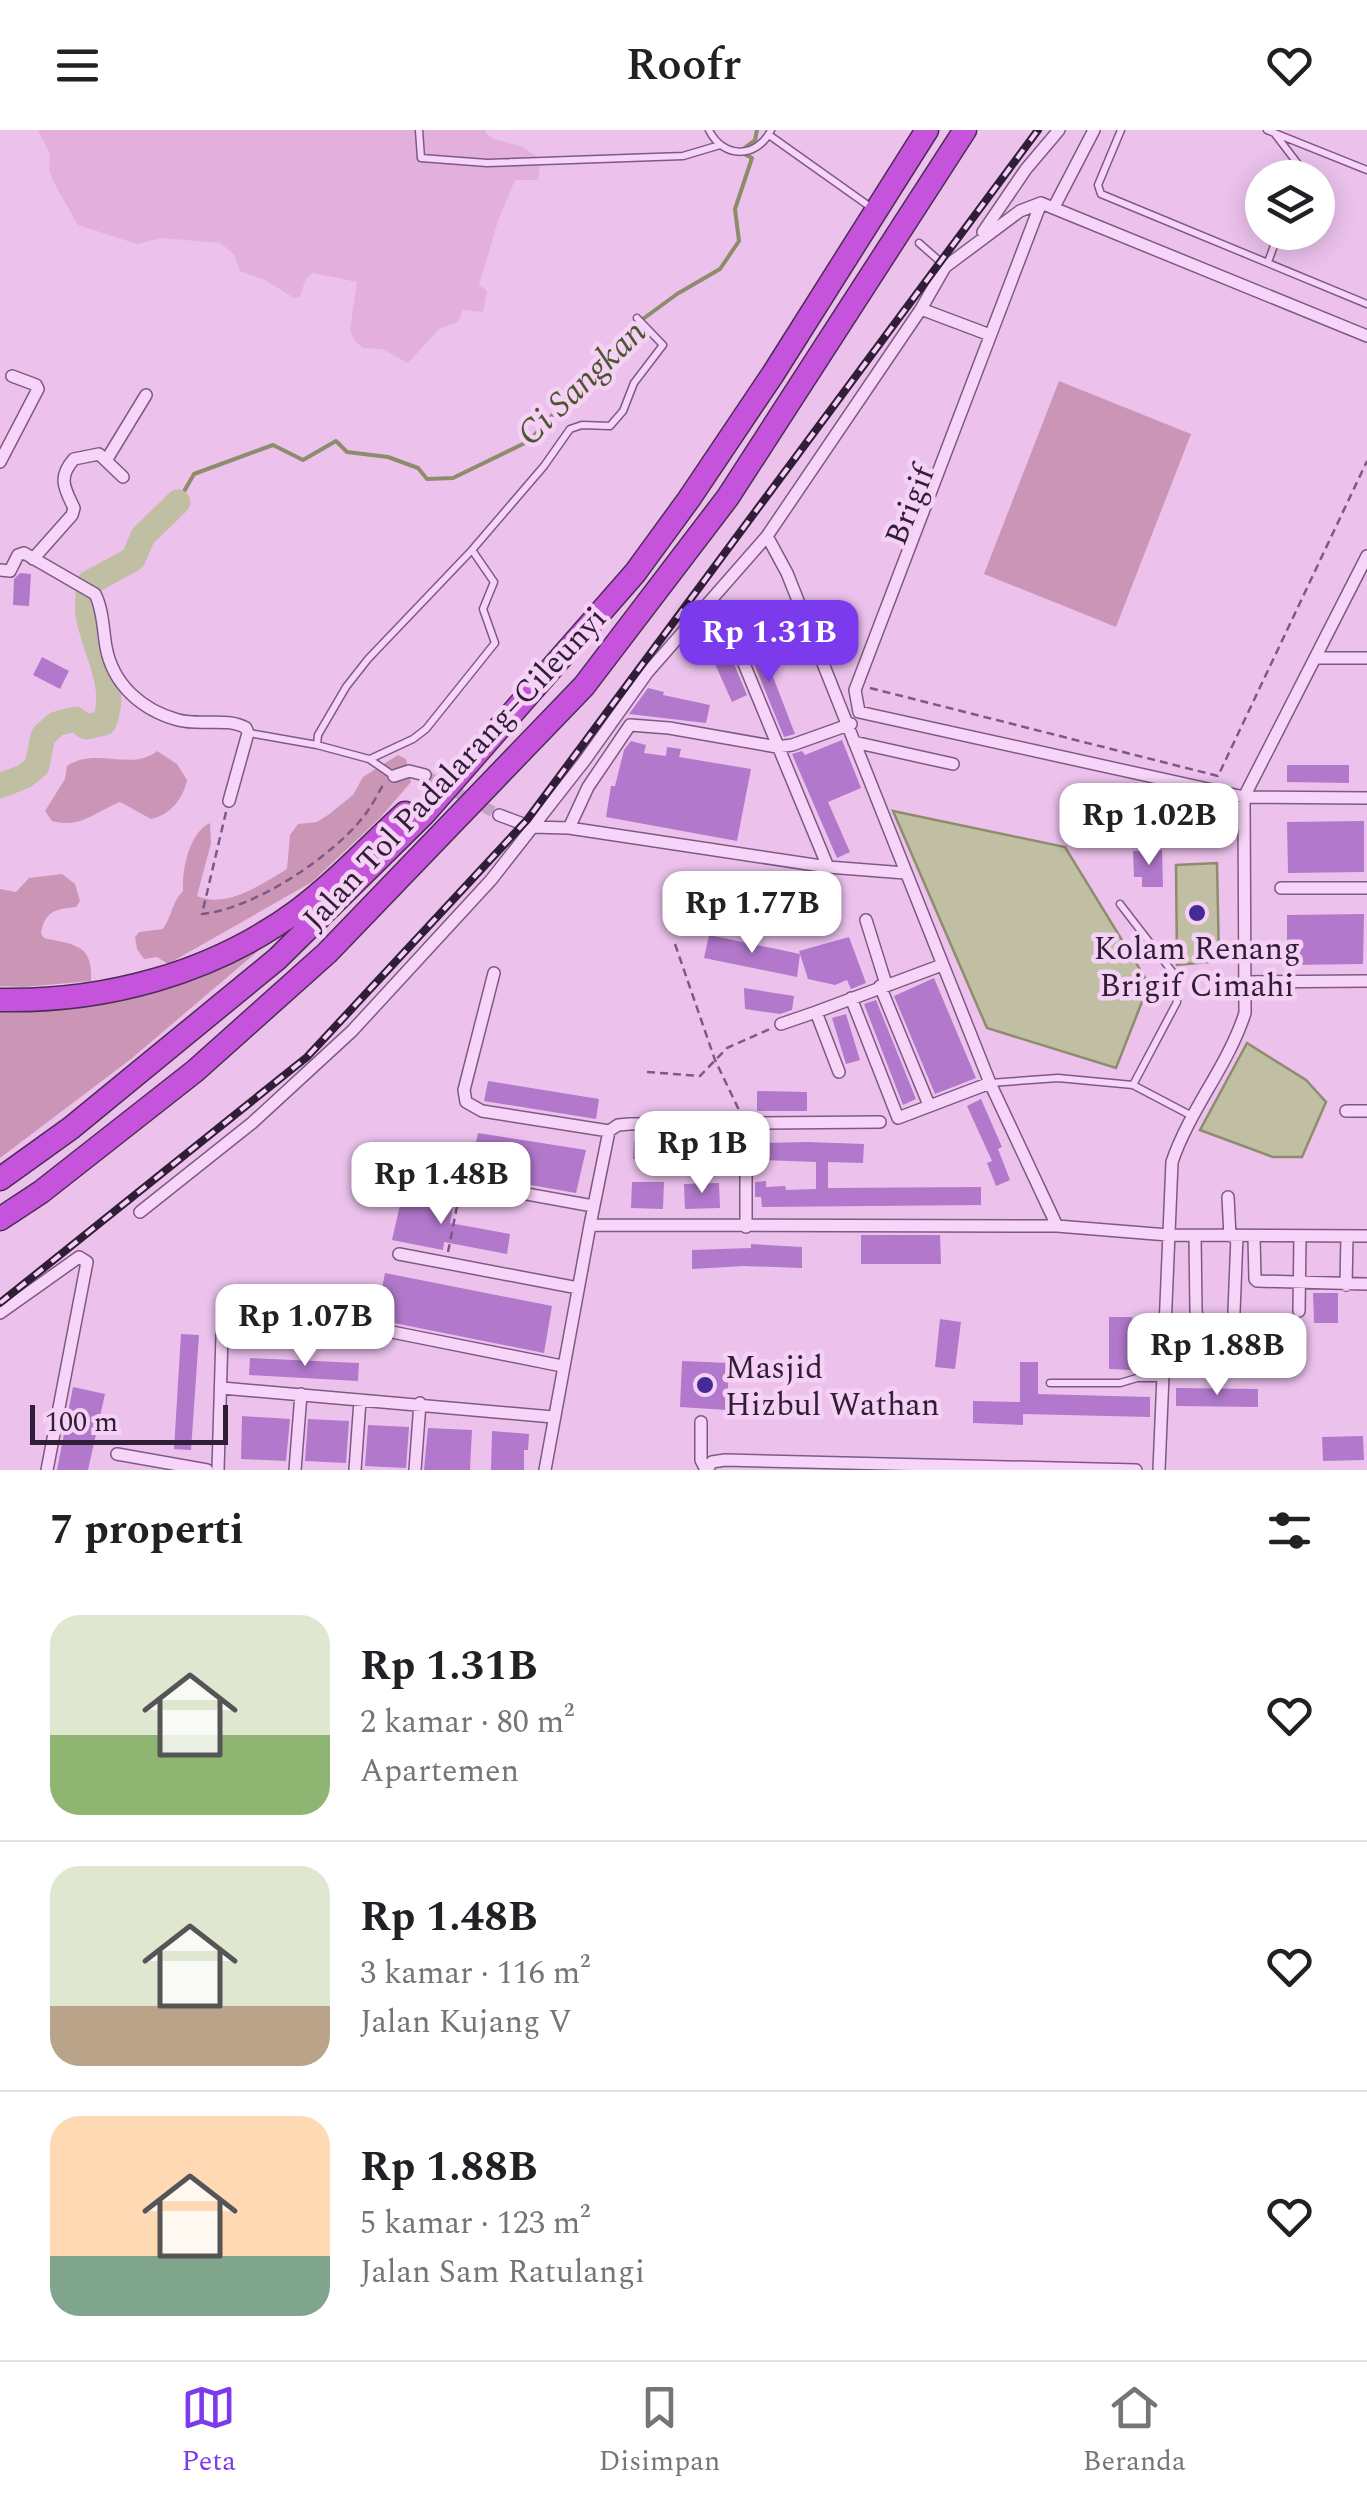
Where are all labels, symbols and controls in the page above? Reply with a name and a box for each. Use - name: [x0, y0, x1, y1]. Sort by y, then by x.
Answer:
- text: Roofr: [626, 31, 741, 100]
- icon: menu: [50, 38, 105, 93]
- icon: heart: [1262, 38, 1317, 93]
- map controls: [1245, 160, 1335, 250]
- button: layers: [1245, 160, 1335, 250]
- water label: Ci Sangkan: [505, 308, 659, 459]
- street label: Brigif: [872, 455, 950, 553]
- street label: Jalan Tol Padalarang–Cileunyi: [291, 596, 619, 942]
- pin: Rp 1.31B: [666, 600, 872, 685]
- text: Rp 1.31B: [701, 608, 837, 657]
- pin: Rp 1.02B: [1046, 783, 1252, 868]
- text: Rp 1.02B: [1081, 791, 1217, 840]
- pin: Rp 1.77B: [649, 871, 855, 956]
- text: Rp 1.77B: [684, 879, 820, 928]
- marker: Kolam Renang Brigif Cimahi: [1186, 902, 1208, 924]
- place label: Kolam Renang Brigif Cimahi: [1094, 925, 1300, 1011]
- pin: Rp 1B: [632, 1111, 772, 1196]
- text: Rp 1B: [657, 1119, 747, 1168]
- pin: Rp 1.48B: [338, 1142, 544, 1227]
- text: Rp 1.48B: [373, 1150, 509, 1199]
- pin: Rp 1.07B: [202, 1284, 408, 1369]
- text: Rp 1.07B: [237, 1292, 373, 1341]
- pin: Rp 1.88B: [1114, 1313, 1320, 1398]
- text: Rp 1.88B: [1149, 1321, 1285, 1370]
- place label: Masjid Hizbul Wathan: [725, 1344, 940, 1430]
- marker: Masjid Hizbul Wathan: [694, 1374, 716, 1396]
- scale bar: [30, 1400, 228, 1444]
- text: 100 m: [45, 1401, 118, 1444]
- text: 7 properti: [50, 1499, 244, 1562]
- icon: filters: [1262, 1503, 1317, 1558]
- text: Rp 1.31B: [360, 1635, 537, 1698]
- icon: home: [130, 1655, 250, 1775]
- icon: heart: [1262, 1688, 1317, 1743]
- text: 2 kamar · 80 m²: [360, 1698, 574, 1747]
- text: Apartemen: [360, 1747, 519, 1796]
- text: Rp 1.48B: [360, 1886, 537, 1949]
- icon: home: [130, 1906, 250, 2026]
- icon: heart: [1262, 1939, 1317, 1994]
- text: 3 kamar · 116 m²: [360, 1949, 590, 1998]
- text: Jalan Kujang V: [360, 1998, 572, 2047]
- text: Rp 1.88B: [360, 2136, 537, 2199]
- icon: home: [130, 2156, 250, 2276]
- icon: heart: [1262, 2189, 1317, 2244]
- text: 5 kamar · 123 m²: [360, 2199, 590, 2248]
- text: Jalan Sam Ratulangi: [360, 2248, 645, 2297]
- tab: Peta: [181, 2380, 236, 2483]
- tab: Disimpan: [599, 2380, 720, 2483]
- tab: Beranda: [1083, 2380, 1186, 2483]

